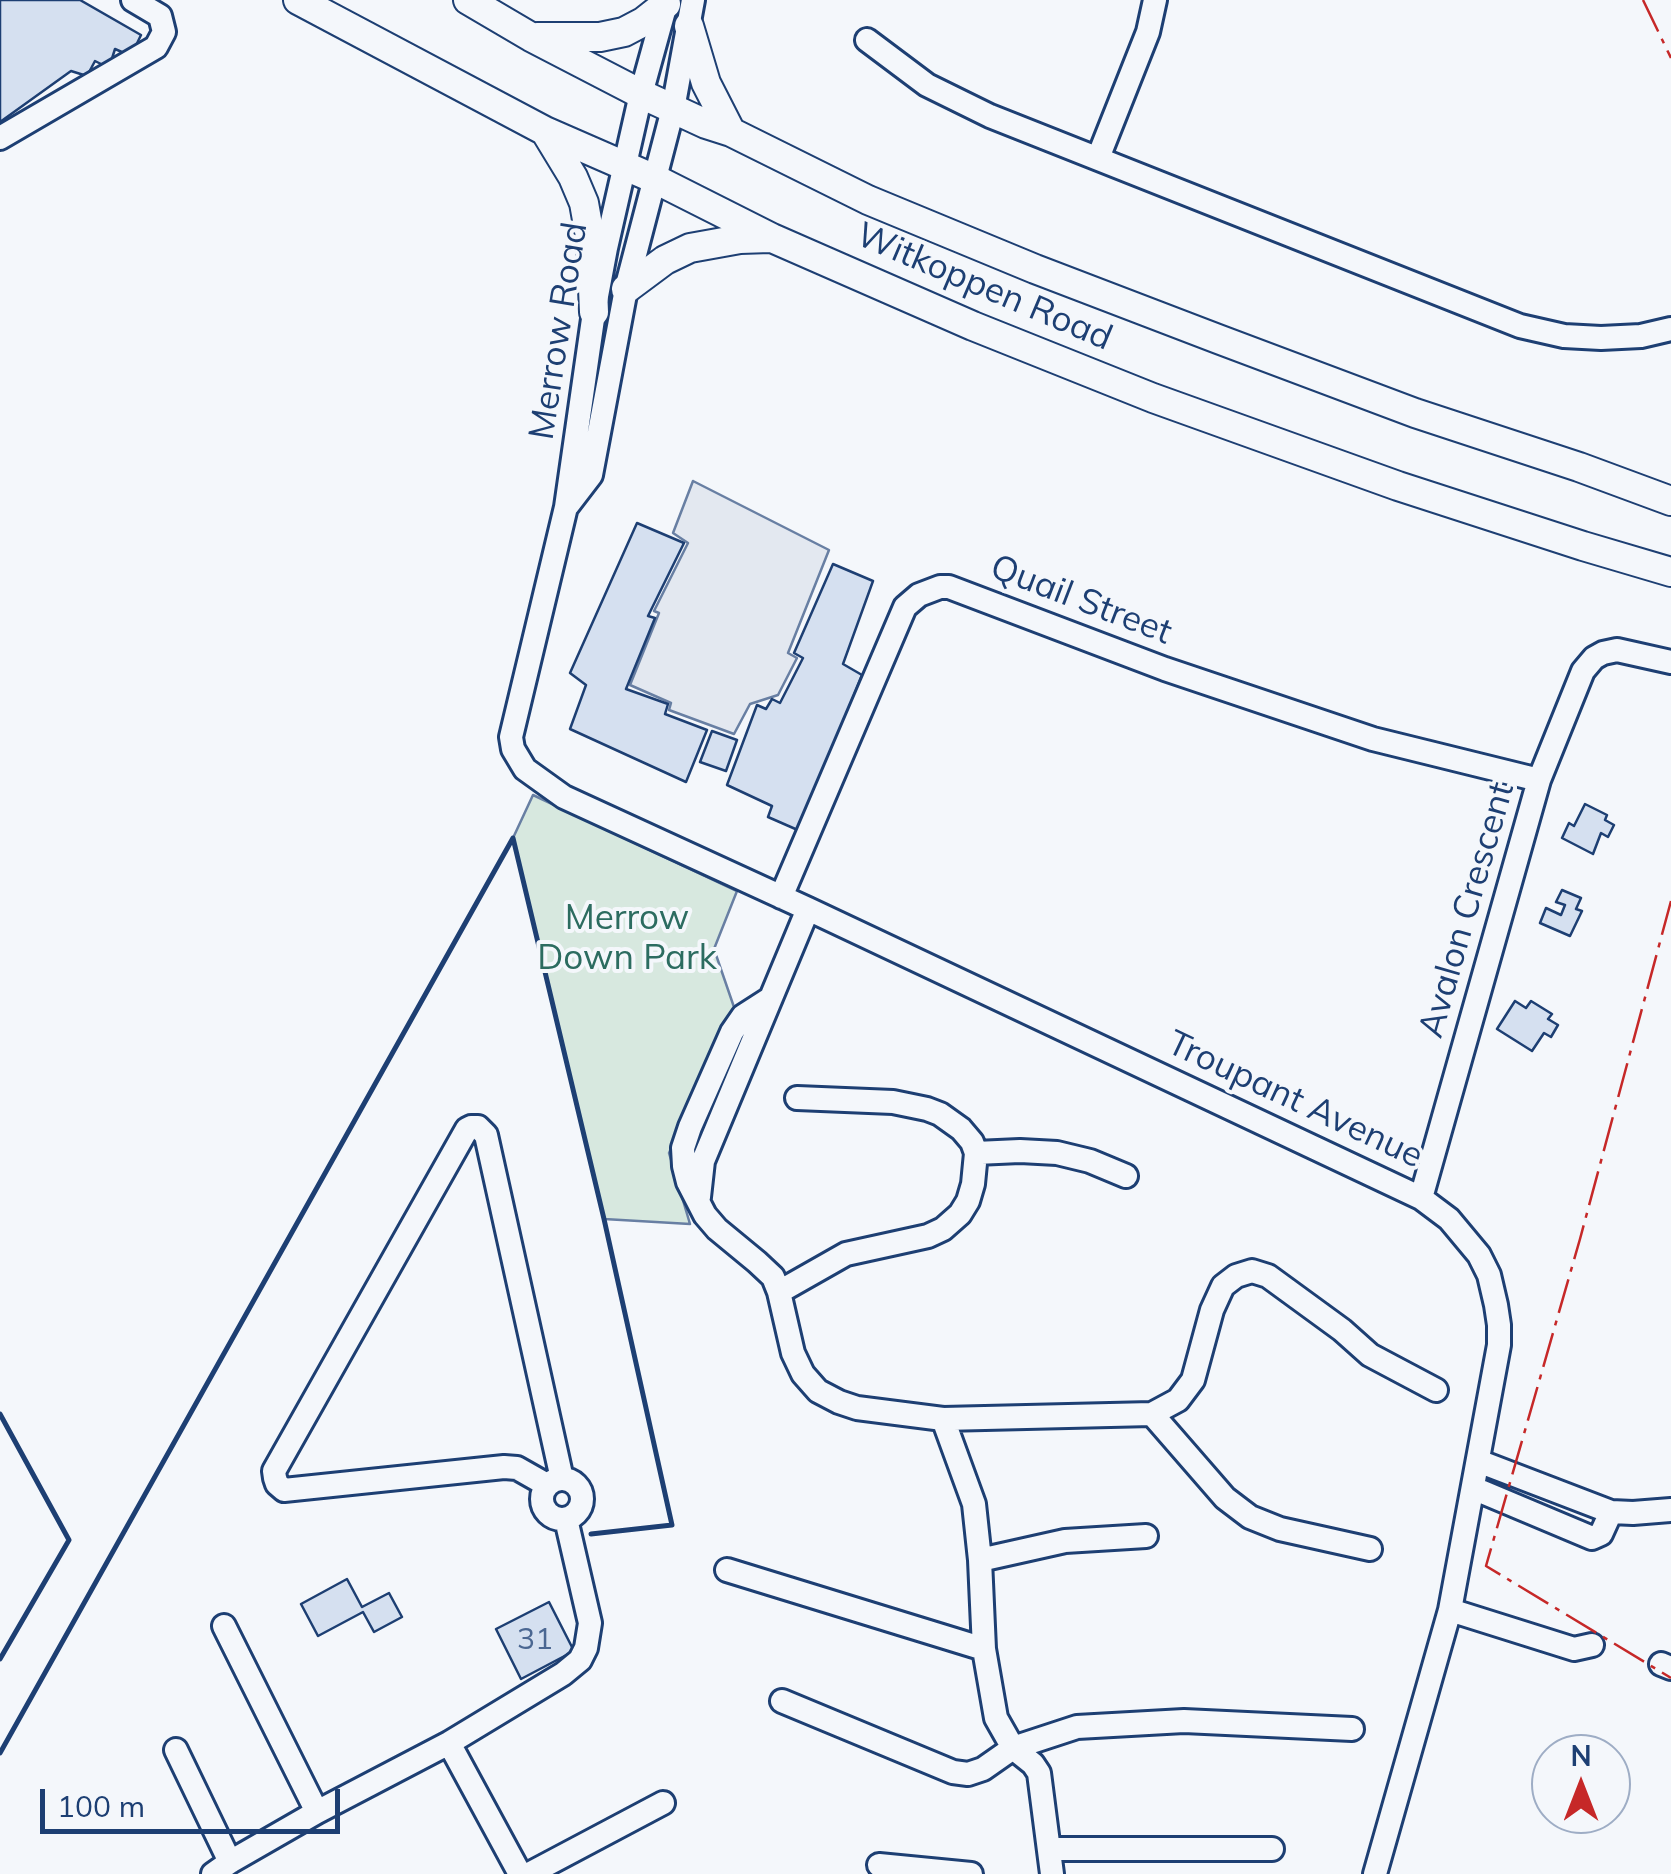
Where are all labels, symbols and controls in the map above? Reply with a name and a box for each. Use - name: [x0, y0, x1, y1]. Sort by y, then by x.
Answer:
- street label: Witkoppen Road: [850, 214, 1118, 360]
- street label: Merrow Road: [521, 219, 597, 443]
- street label: Quail Street: [984, 546, 1178, 654]
- street label: Avalon Crescent: [1410, 778, 1524, 1042]
- park label: Merrow Down Park: [537, 897, 717, 979]
- street label: Troupant Avenue: [1161, 1022, 1429, 1178]
- house number: 31: [517, 1622, 553, 1658]
- north arrow: [1531, 1734, 1631, 1834]
- text: N: [1570, 1738, 1592, 1773]
- scale bar: [45, 1769, 345, 1831]
- text: 100 m: [57, 1787, 145, 1825]

